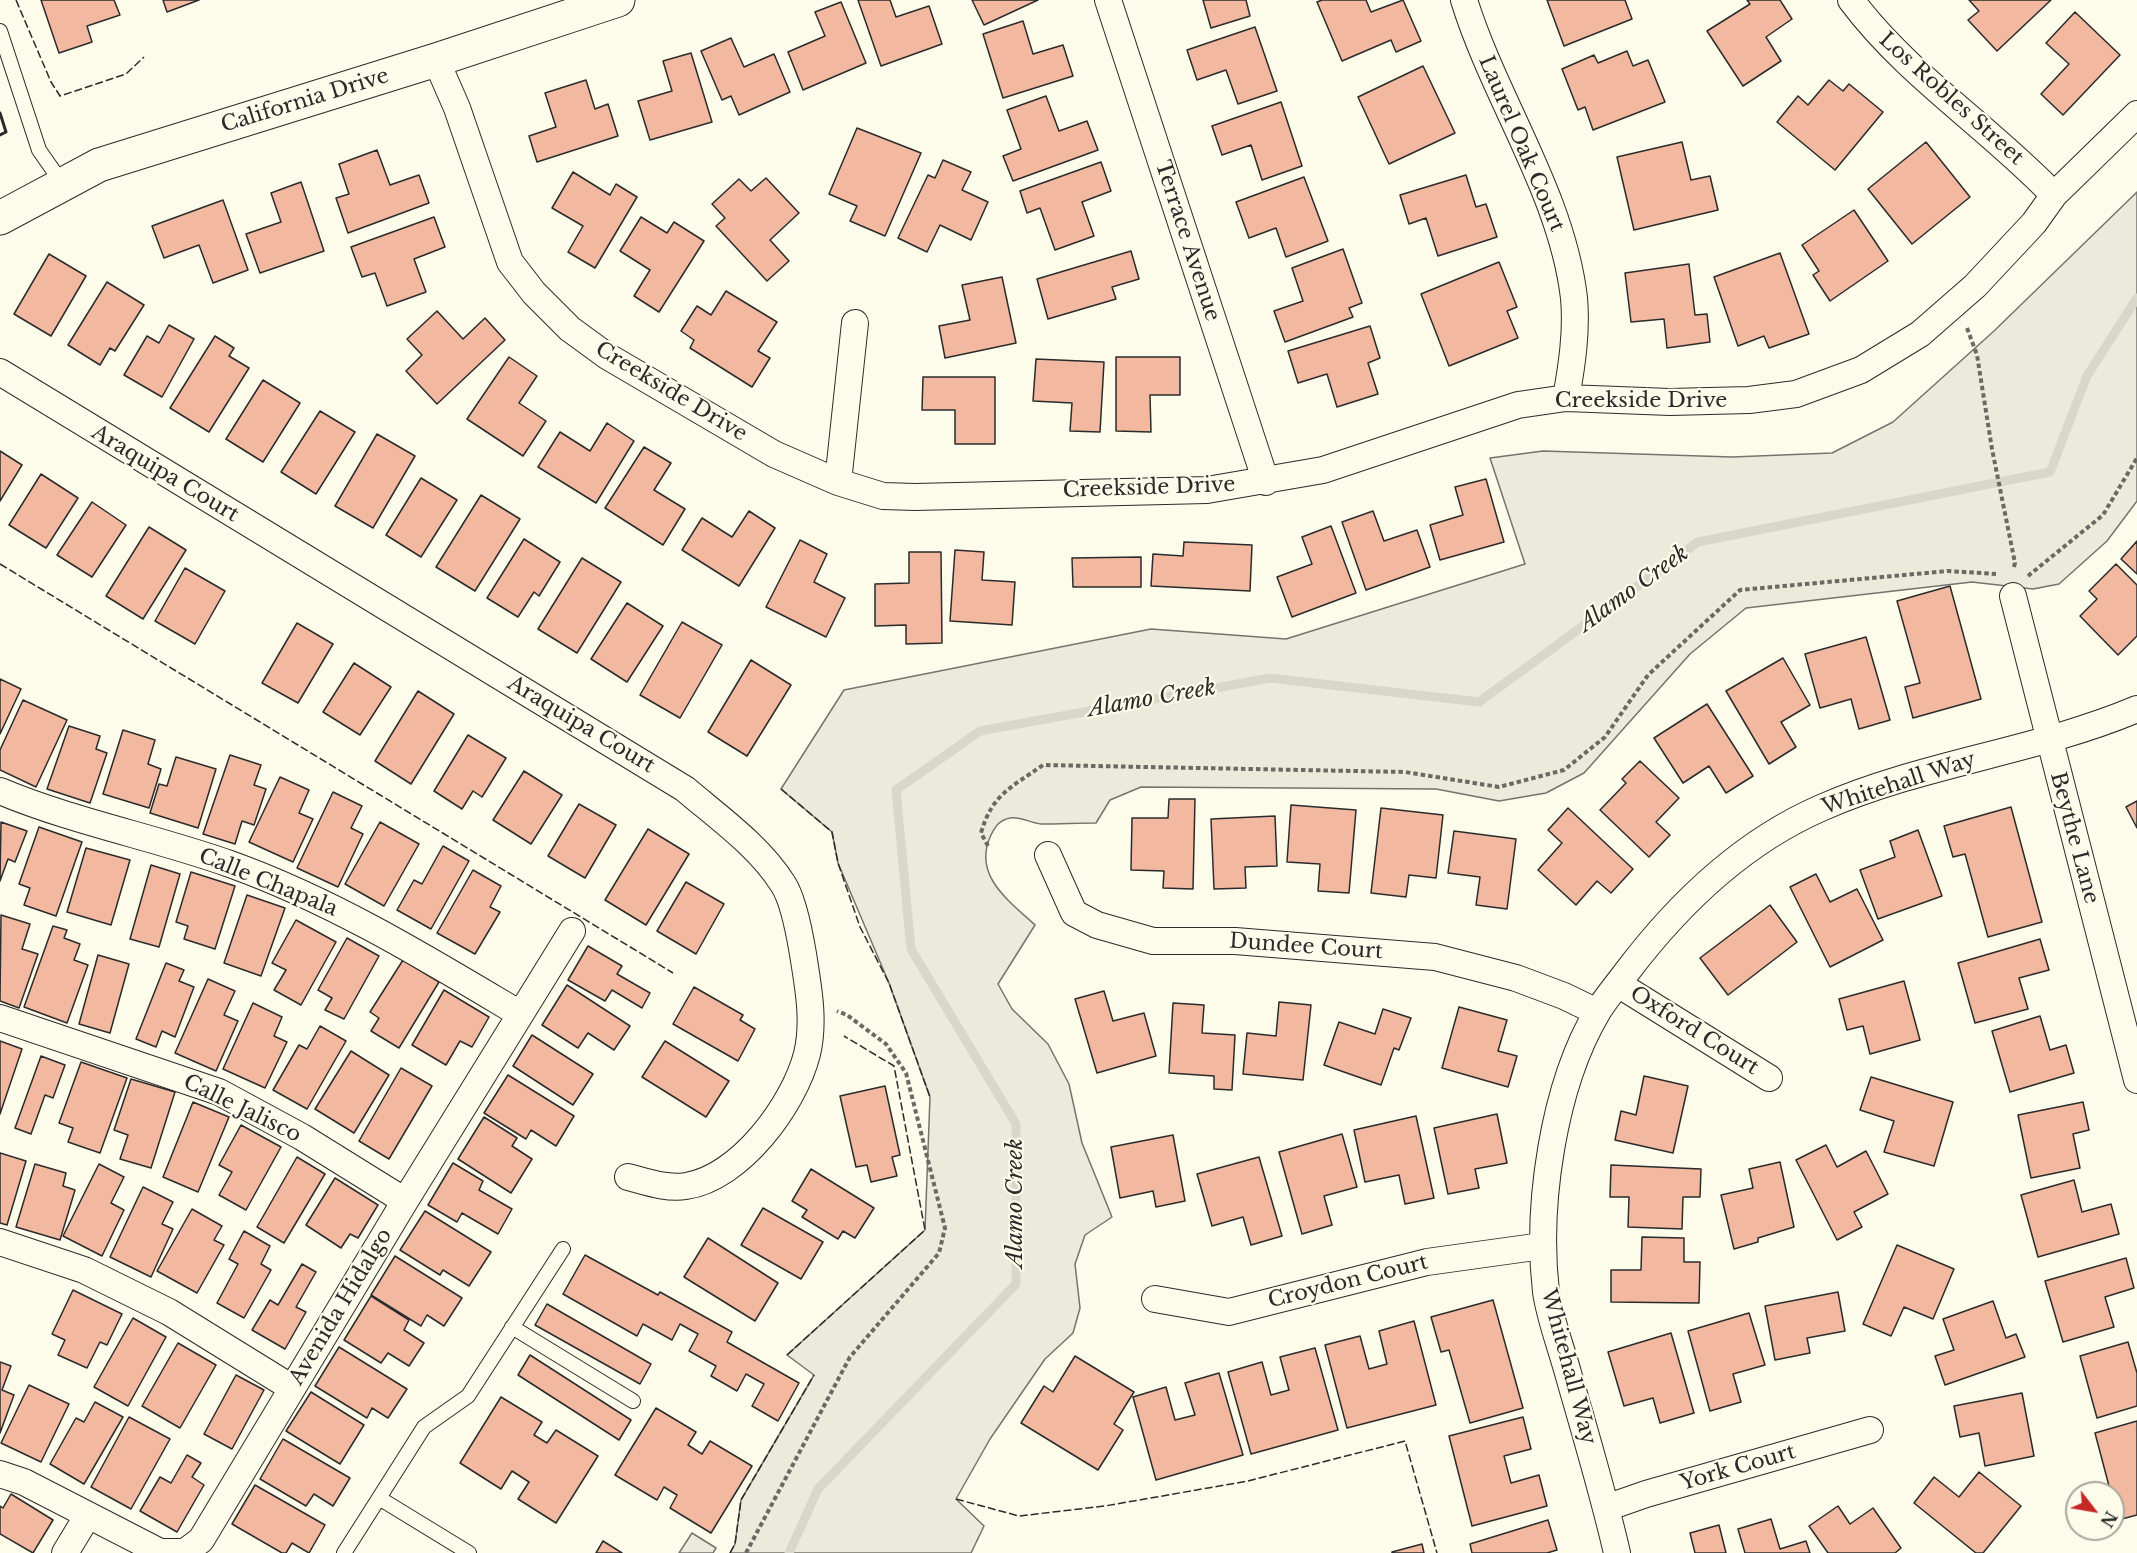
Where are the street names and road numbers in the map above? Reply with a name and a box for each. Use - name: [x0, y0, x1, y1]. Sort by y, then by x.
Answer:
- street label: Los Robles Street: [1873, 27, 2029, 171]
- street label: Laurel Oak Court: [1473, 52, 1569, 236]
- street label: California Drive: [218, 64, 392, 138]
- street label: Terrace Avenue: [1149, 157, 1225, 325]
- street label: Creekside Drive: [591, 337, 751, 447]
- street label: Creekside Drive: [1555, 388, 1727, 414]
- street label: Araquipa Court: [87, 420, 243, 528]
- street label: Creekside Drive: [1062, 472, 1236, 504]
- street label: Araquipa Court: [503, 671, 659, 779]
- street label: Whitehall Way: [1819, 747, 1979, 821]
- street label: Beythe Lane: [2044, 769, 2104, 907]
- street label: Calle Chapala: [195, 844, 341, 922]
- street label: Dundee Court: [1228, 929, 1384, 965]
- street label: Oxford Court: [1625, 981, 1763, 1081]
- street label: Calle Jalisco: [179, 1070, 305, 1148]
- street label: Avenida Hidalgo: [284, 1224, 398, 1390]
- street label: Croydon Court: [1265, 1250, 1431, 1314]
- street label: Whitehall Way: [1535, 1287, 1601, 1447]
- street label: York Court: [1678, 1440, 1798, 1496]

